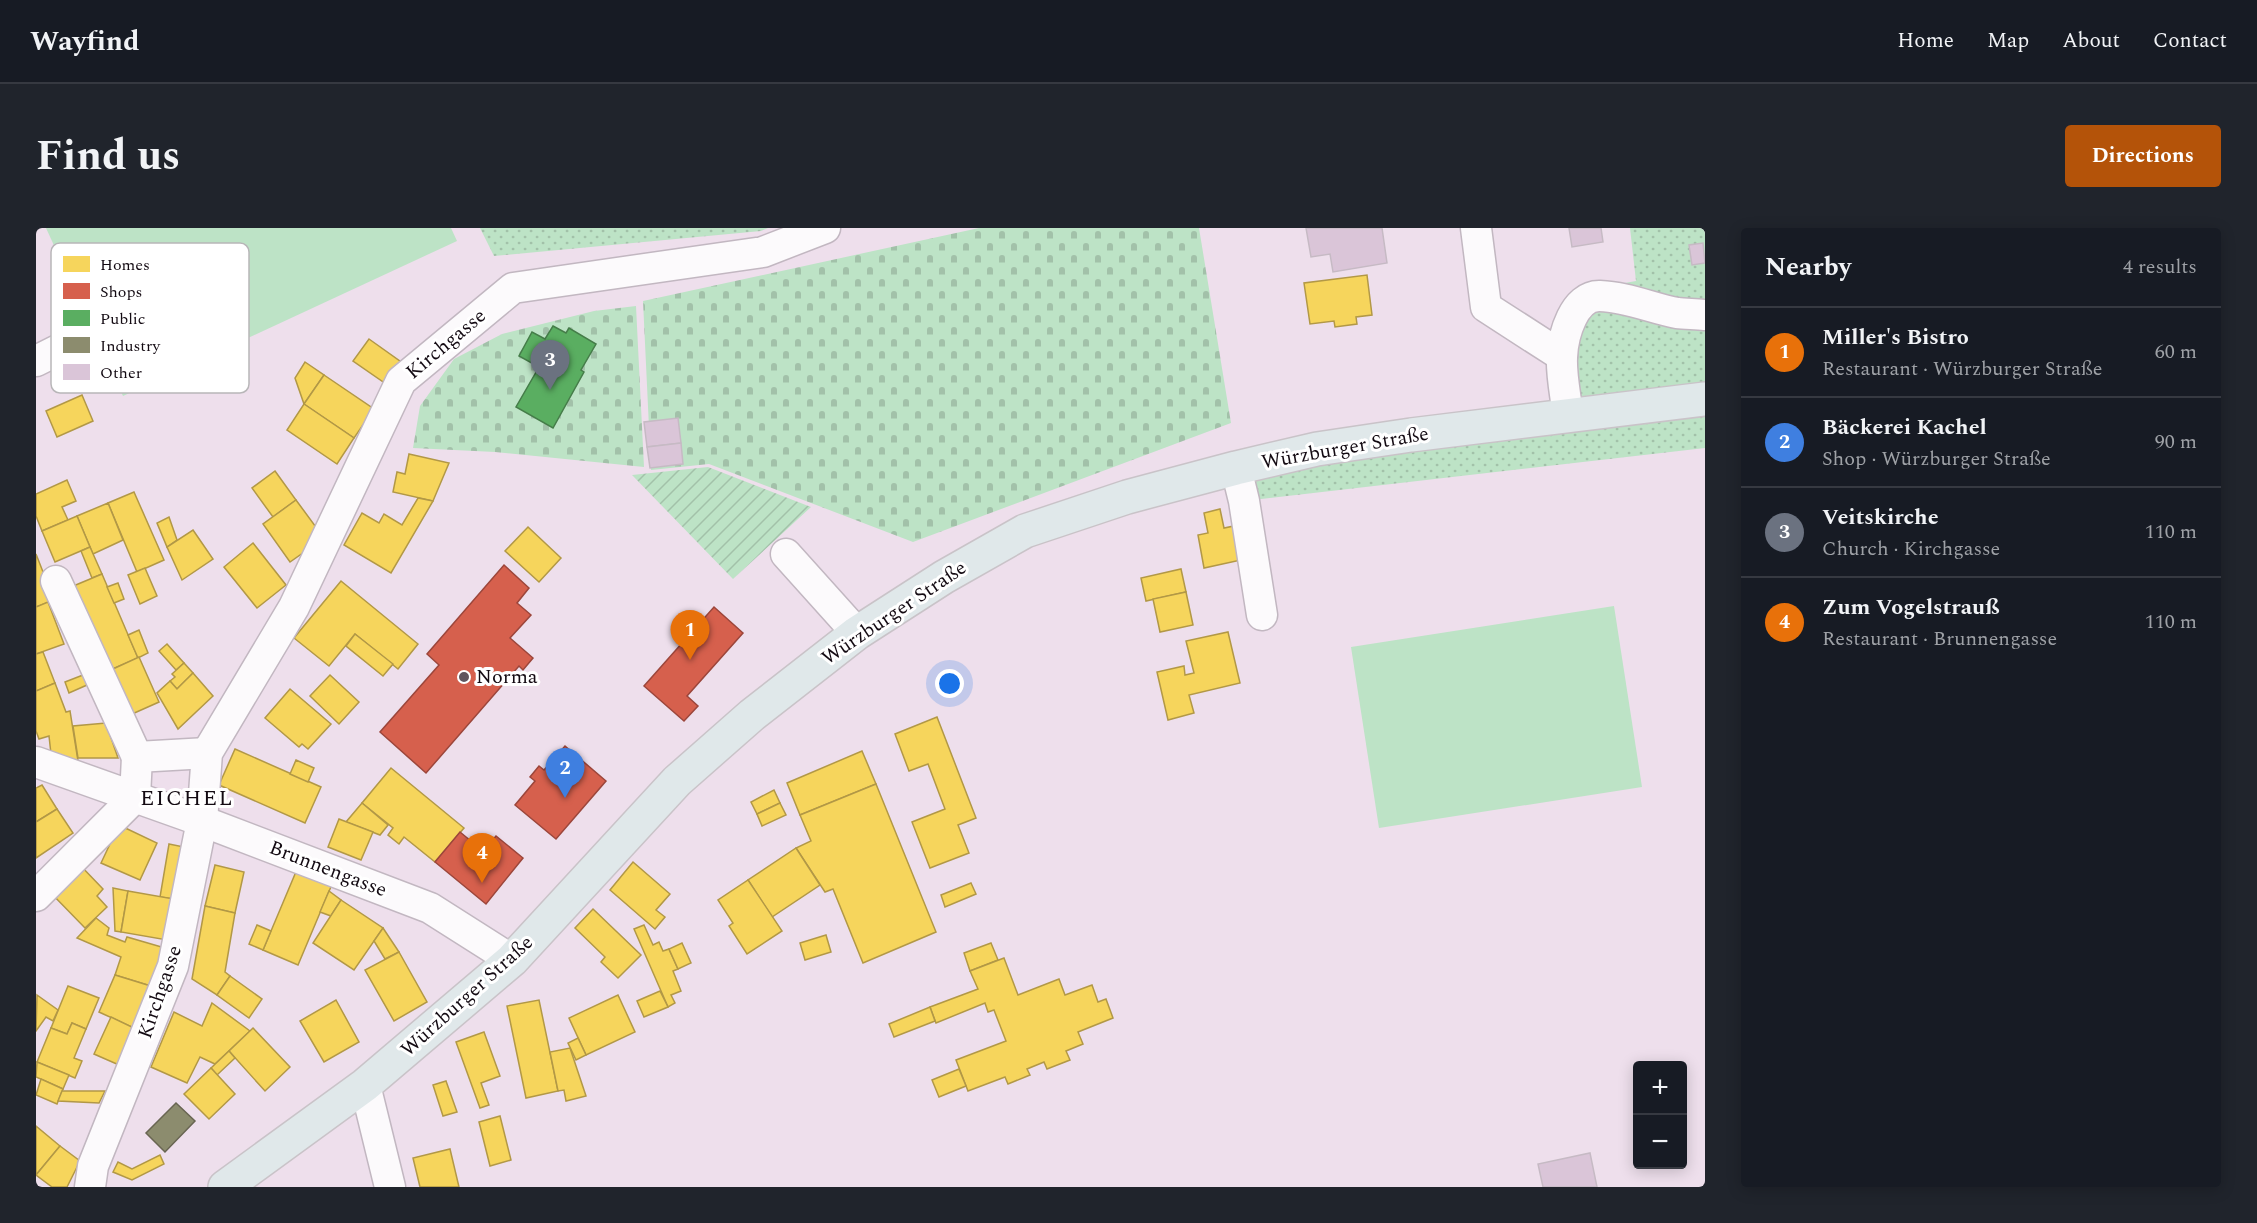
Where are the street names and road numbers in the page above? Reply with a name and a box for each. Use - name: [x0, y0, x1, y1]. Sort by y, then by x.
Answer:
- street label: Kirchgasse: [399, 301, 493, 387]
- street label: Würzburger Straße: [1259, 419, 1431, 477]
- street label: Würzburger Straße: [815, 553, 973, 673]
- street label: Brunnengasse: [265, 833, 391, 905]
- street label: Würzburger Straße: [394, 928, 540, 1064]
- street label: Kirchgasse: [130, 941, 190, 1043]

